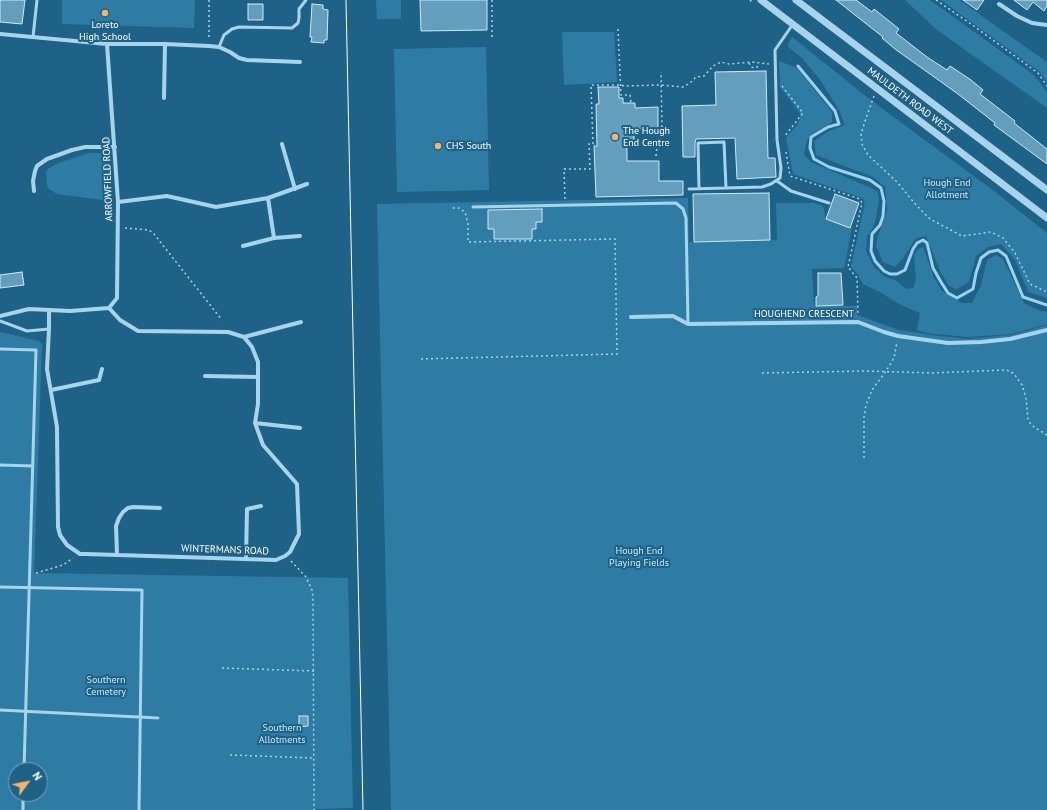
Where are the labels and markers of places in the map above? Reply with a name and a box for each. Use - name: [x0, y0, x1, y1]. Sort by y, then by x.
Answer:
- marker: Loreto High School: [100, 8, 110, 18]
- place label: Loreto High School: [79, 19, 131, 42]
- place label: The Hough End Centre: [623, 125, 670, 148]
- marker: The Hough End Centre: [610, 132, 620, 142]
- place label: CHS South: [446, 140, 491, 152]
- marker: CHS South: [433, 141, 443, 151]

